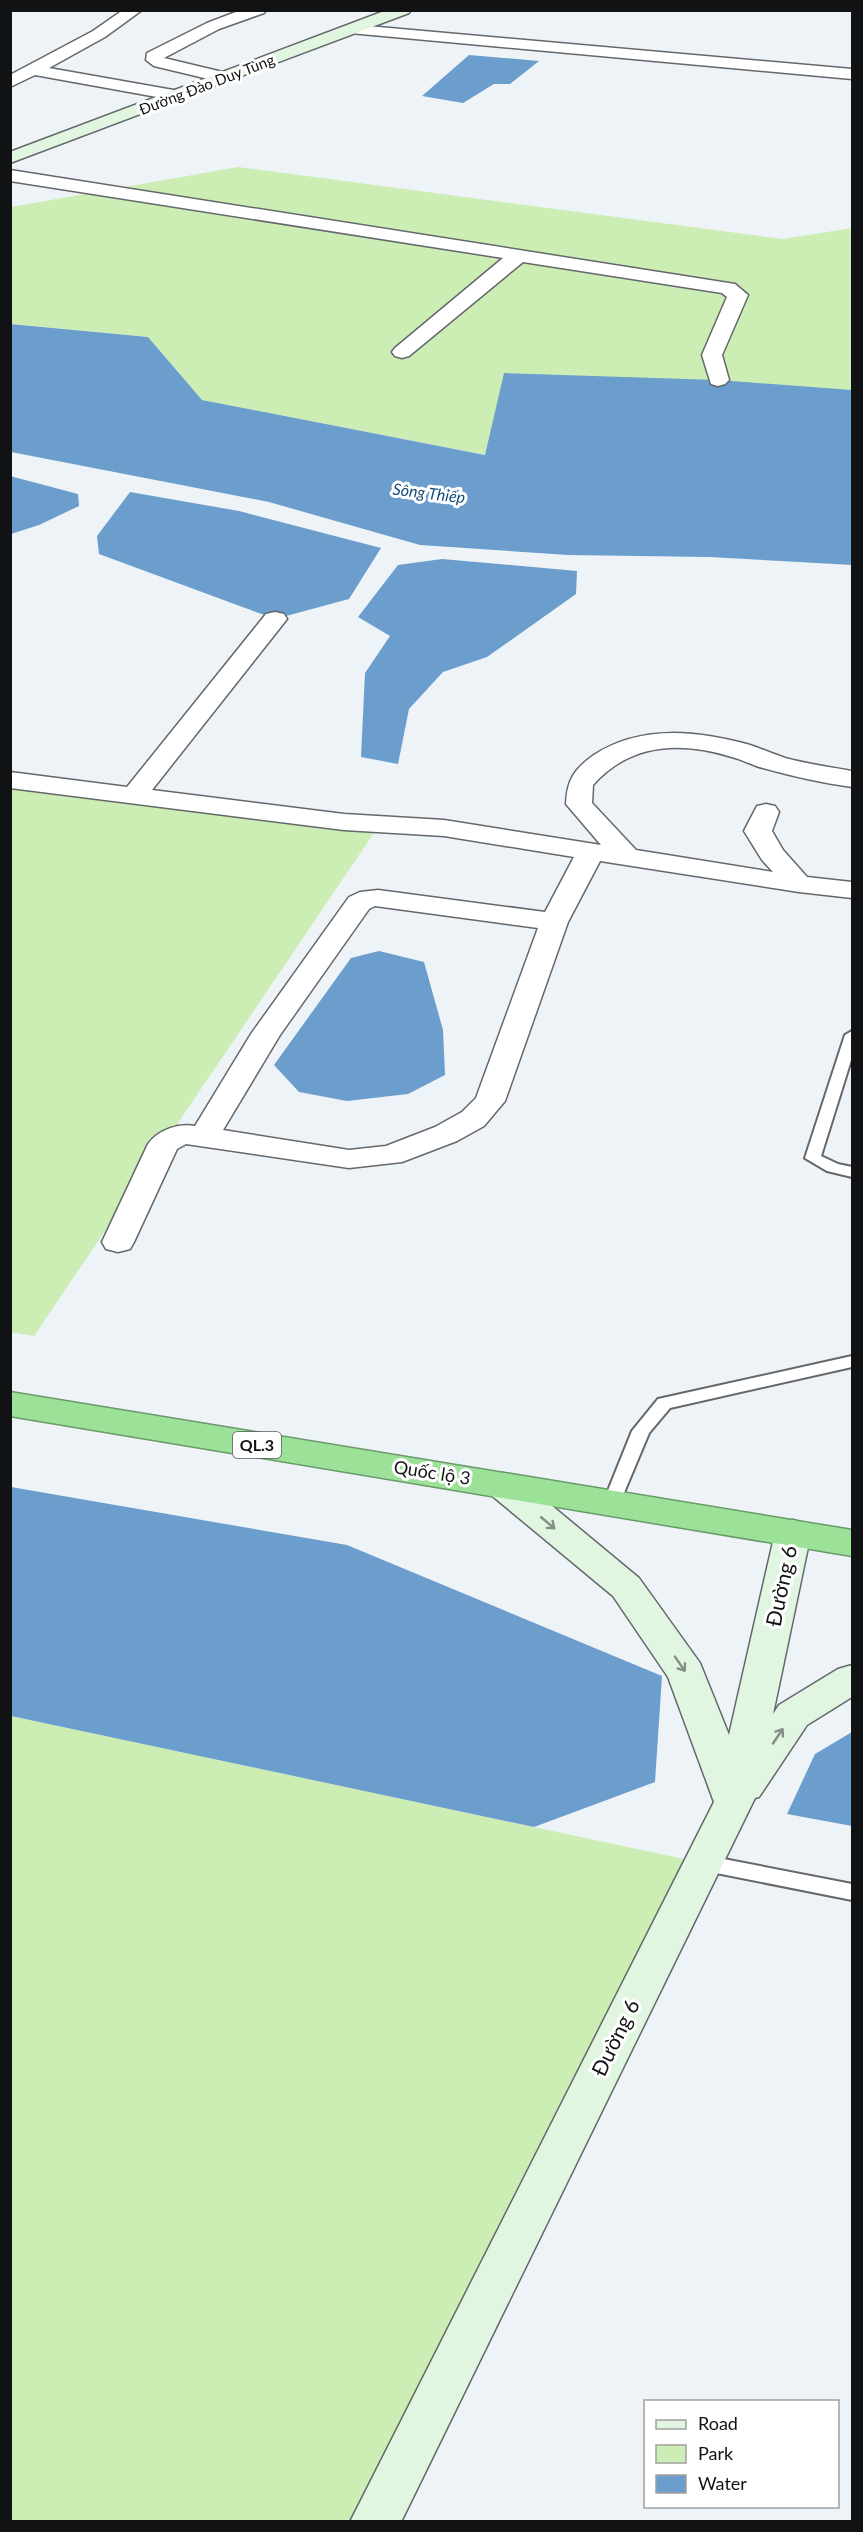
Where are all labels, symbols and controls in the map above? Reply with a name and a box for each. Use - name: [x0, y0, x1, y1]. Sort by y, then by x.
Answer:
- street label: Đường Đào Duy Tùng: [136, 50, 277, 118]
- water label: Sông Thiếp: [392, 479, 466, 506]
- road number: QL.3: [233, 1432, 281, 1458]
- street label: Quốc lộ 3: [392, 1455, 472, 1489]
- one-way arrow: [540, 1516, 556, 1529]
- street label: Đường 6: [760, 1543, 801, 1629]
- one-way arrow: [674, 1655, 686, 1672]
- one-way arrow: [772, 1728, 784, 1745]
- street label: Đường 6: [585, 1995, 644, 2080]
- legend: [644, 2400, 839, 2508]
- text: Road: [698, 2412, 738, 2434]
- text: Park: [698, 2442, 734, 2464]
- text: Water: [698, 2472, 747, 2494]

